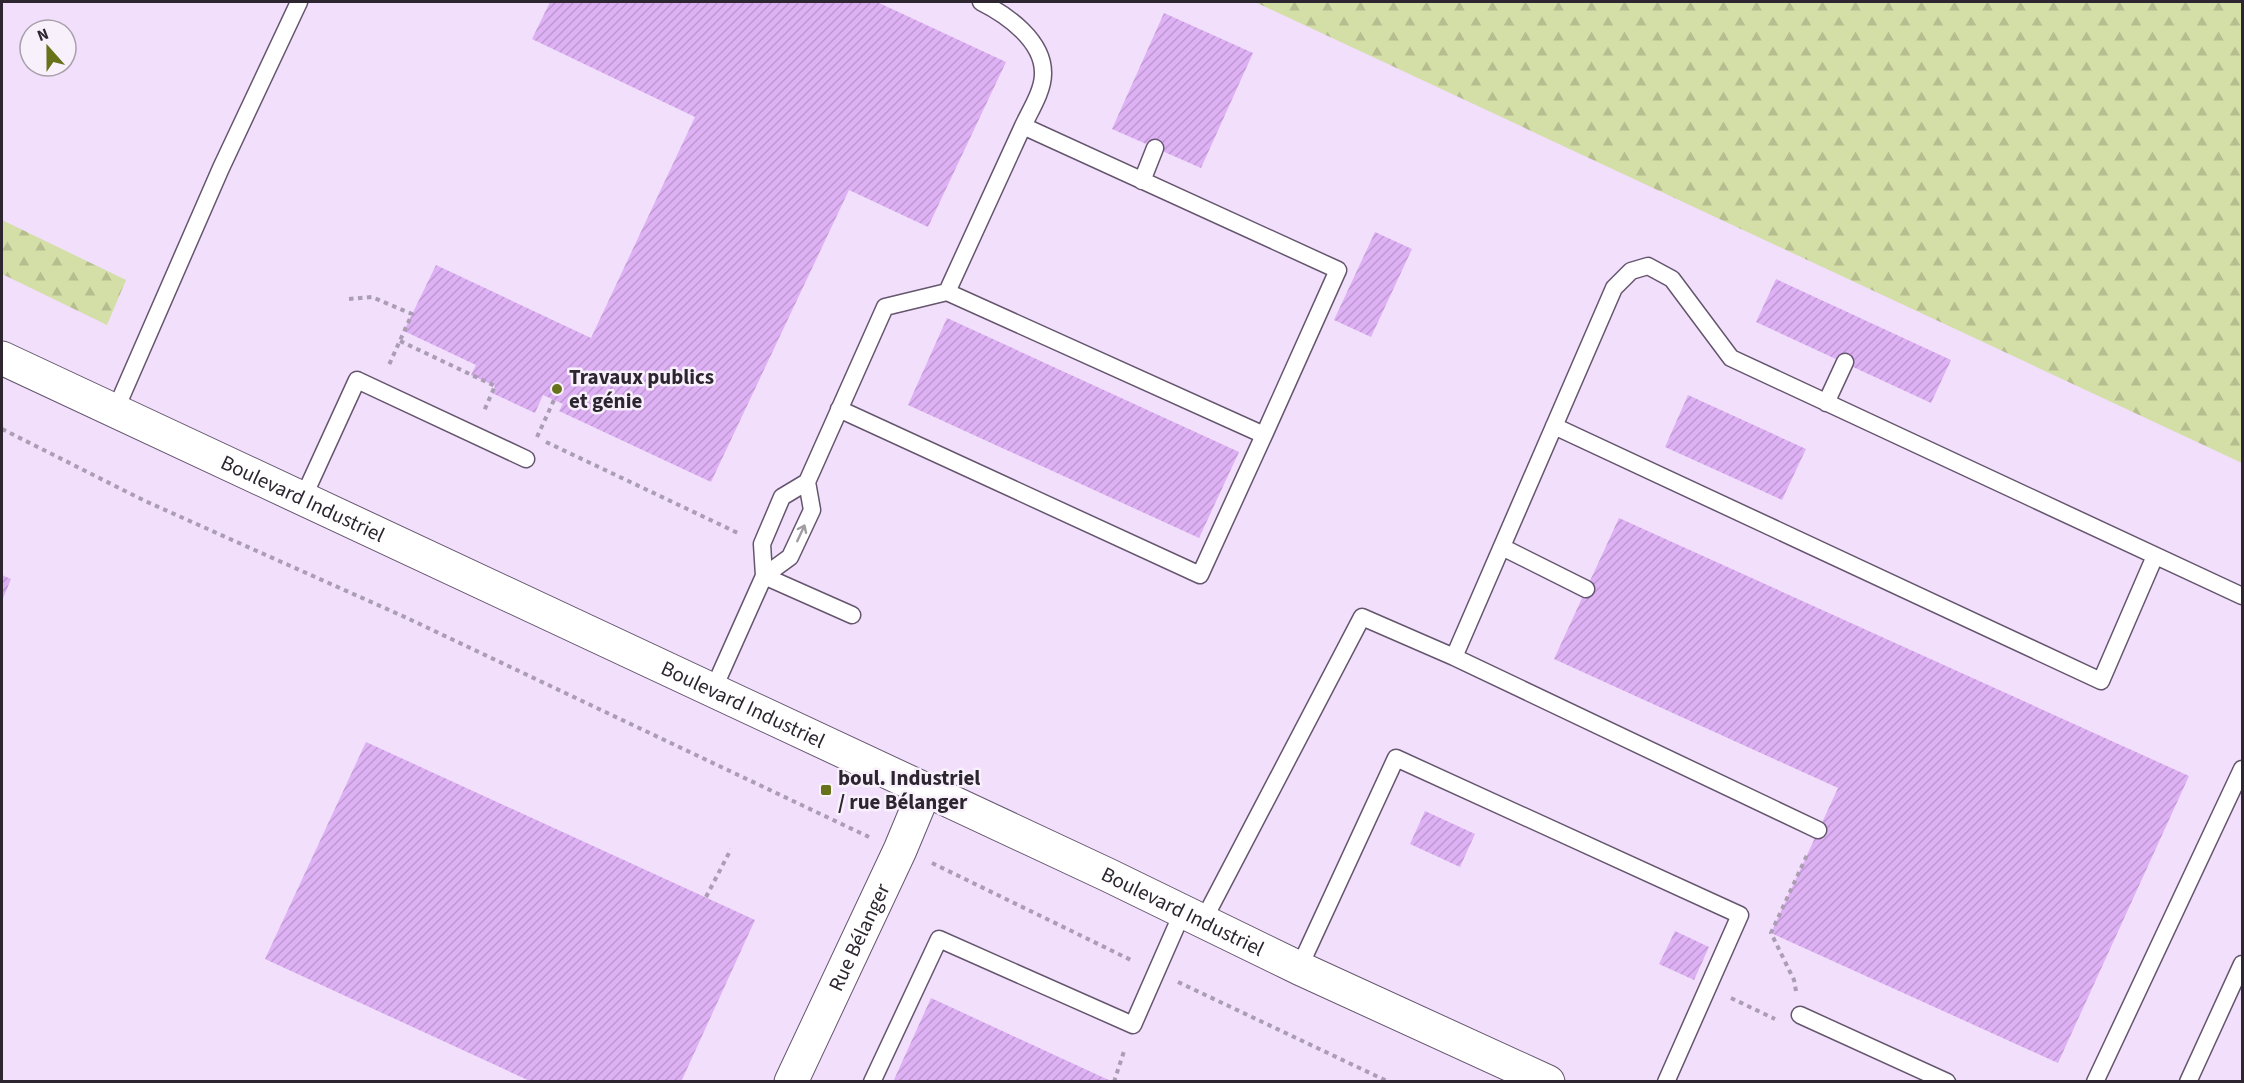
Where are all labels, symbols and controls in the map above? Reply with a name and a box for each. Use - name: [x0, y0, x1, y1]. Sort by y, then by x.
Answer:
- north arrow: [18, 18, 78, 78]
- text: N: [34, 23, 52, 47]
- place label: Travaux publics et génie: [569, 362, 714, 416]
- marker: Travaux publics et génie: [550, 382, 564, 396]
- street label: Boulevard Industriel: [216, 447, 390, 550]
- one-way arrow: [796, 525, 808, 543]
- street label: Boulevard Industriel: [656, 653, 830, 756]
- place label: boul. Industriel / rue Bélanger: [838, 763, 980, 817]
- marker: boul. Industriel / rue Bélanger: [819, 783, 833, 797]
- street label: Boulevard Industriel: [1096, 859, 1269, 964]
- street label: Rue Bélanger: [821, 878, 898, 996]

